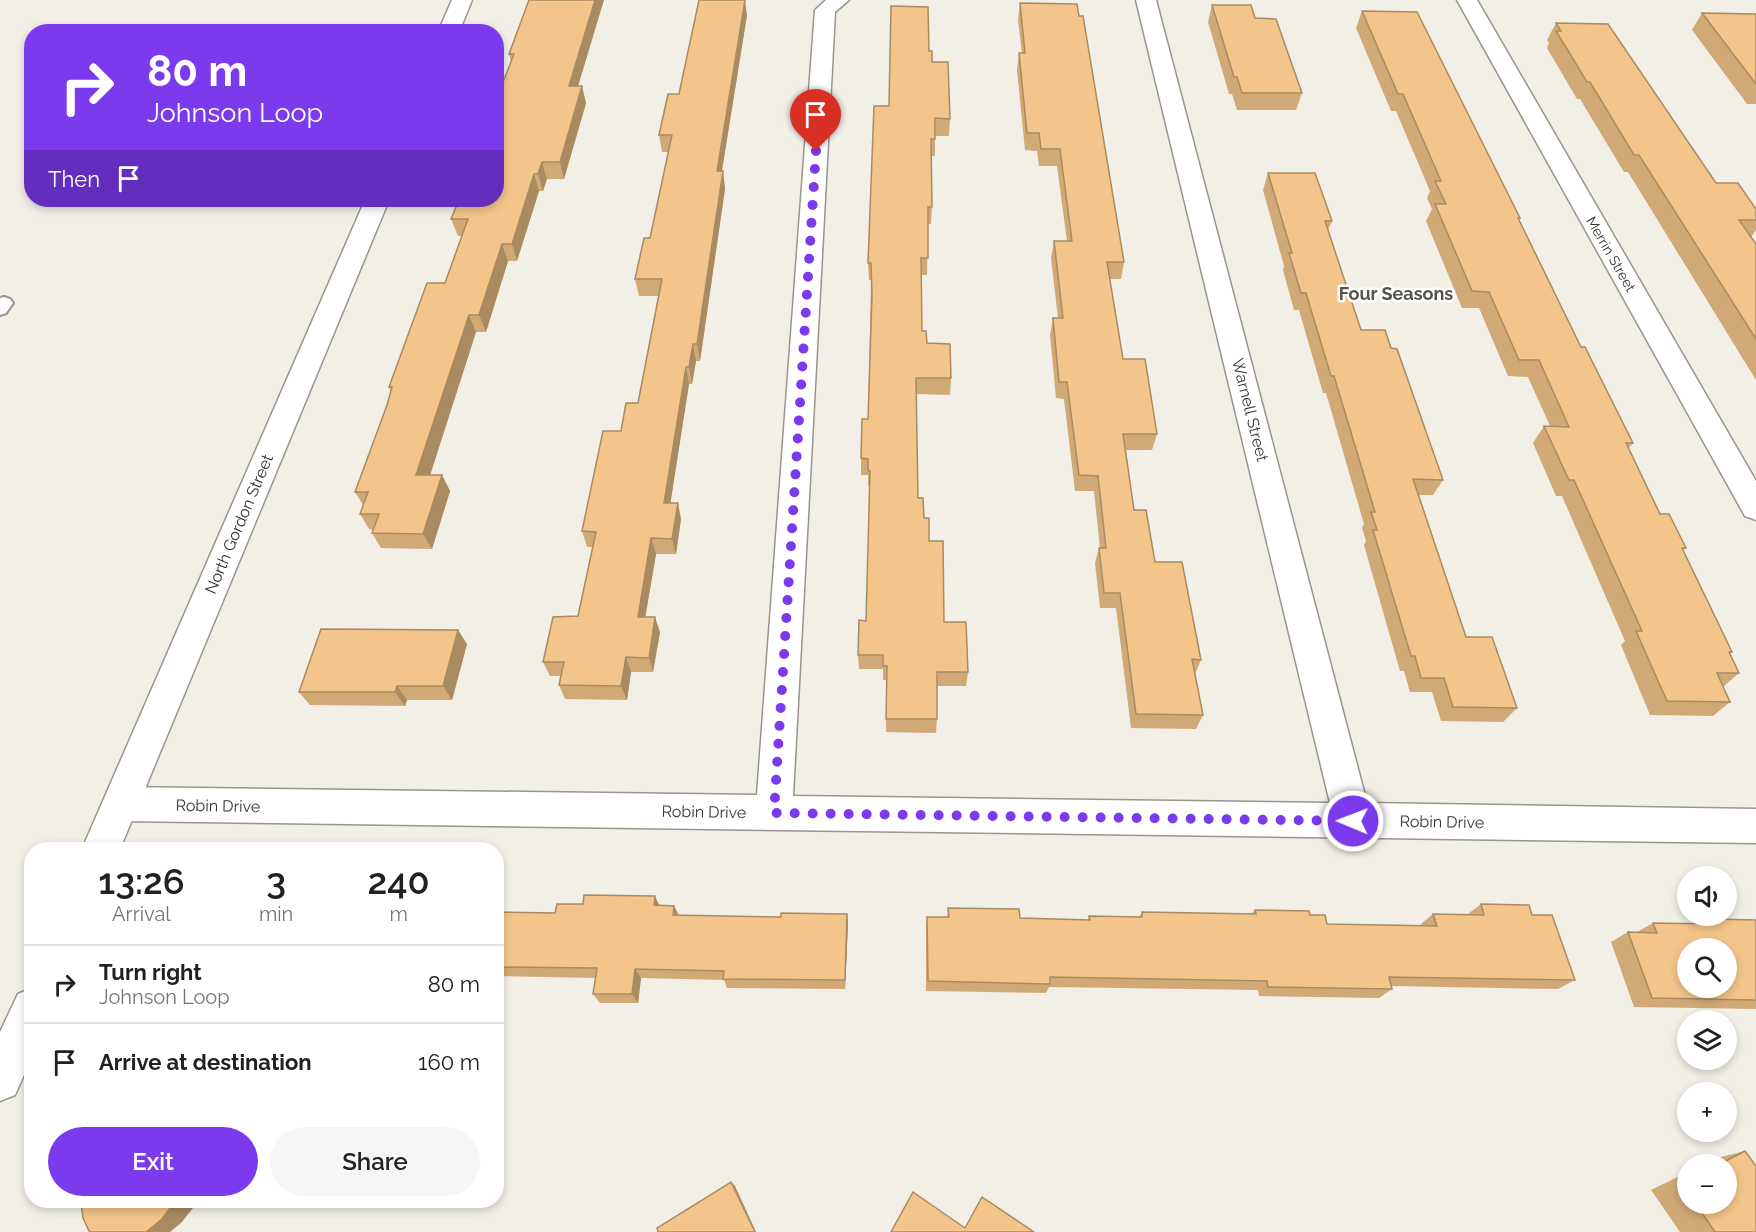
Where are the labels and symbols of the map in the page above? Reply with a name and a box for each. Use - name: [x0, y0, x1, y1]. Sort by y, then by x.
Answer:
- pin: [790, 89, 841, 151]
- street label: Merrin Street: [1583, 214, 1639, 295]
- district label: Four Seasons: [1339, 283, 1453, 304]
- street label: Warnell Street: [1228, 356, 1272, 464]
- street label: North Gordon Street: [201, 451, 277, 597]
- position arrow: [1321, 789, 1385, 853]
- street label: Robin Drive: [176, 796, 260, 816]
- street label: Robin Drive: [662, 802, 746, 822]
- street label: Robin Drive: [1400, 812, 1484, 832]

